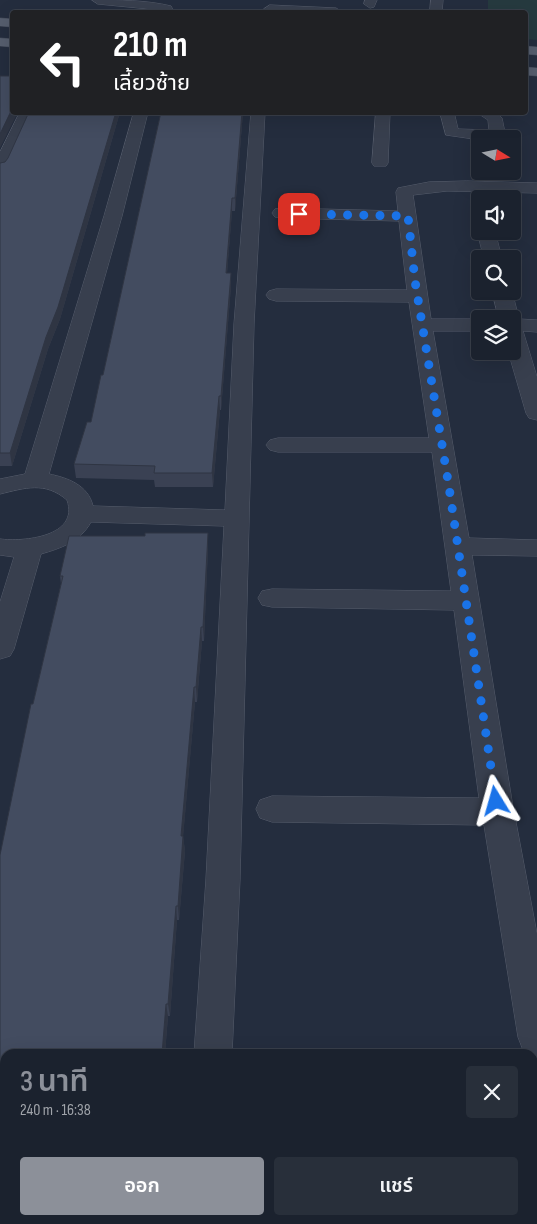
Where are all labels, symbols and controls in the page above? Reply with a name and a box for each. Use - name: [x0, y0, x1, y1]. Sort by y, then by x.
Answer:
- text: 210 m: [113, 24, 187, 67]
- icon: left: [30, 30, 95, 95]
- text: เลี้ยวซ้าย: [113, 70, 190, 97]
- north arrow: [471, 130, 521, 180]
- map controls: [471, 130, 521, 360]
- button: sound: [471, 190, 521, 240]
- pin: [278, 193, 320, 235]
- icon: arrive: [285, 200, 313, 228]
- button: search: [471, 250, 521, 300]
- button: layers: [471, 310, 521, 360]
- position arrow: [469, 774, 521, 826]
- text: 3 นาที: [20, 1064, 88, 1100]
- button: close: [466, 1066, 518, 1118]
- text: 240 m · 16:38: [20, 1101, 91, 1120]
- button: ออก: [20, 1157, 264, 1215]
- button: แชร์: [274, 1157, 518, 1215]

